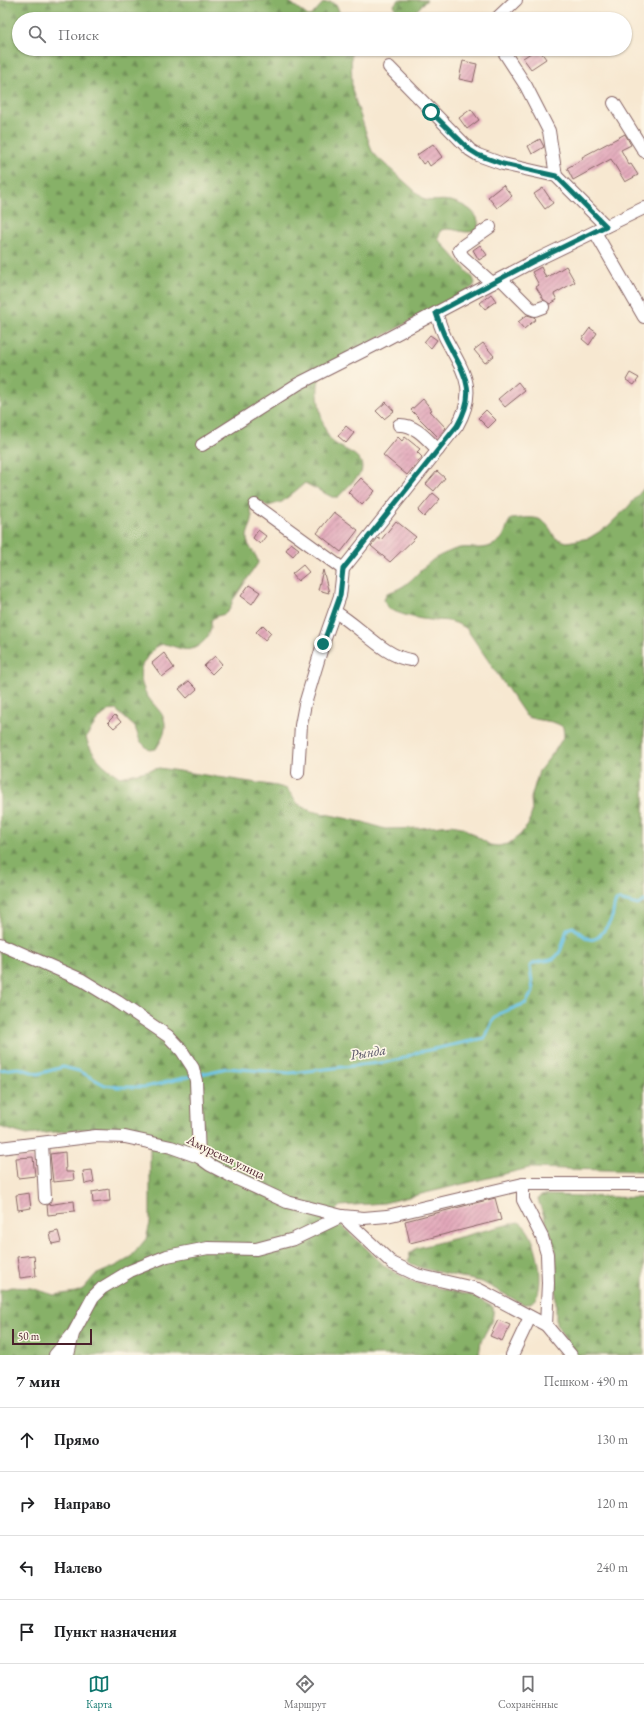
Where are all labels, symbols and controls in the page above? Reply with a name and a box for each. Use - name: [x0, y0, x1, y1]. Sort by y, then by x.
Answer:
- search box: [12, 12, 632, 56]
- icon: search: [26, 23, 48, 45]
- text: Поиск: [58, 25, 99, 44]
- route start: [422, 103, 440, 121]
- route end: [314, 635, 332, 653]
- water label: Рында: [349, 1040, 387, 1064]
- street label: Амурская улица: [183, 1130, 268, 1184]
- scale bar: [12, 1327, 92, 1346]
- text: 50 m: [18, 1329, 39, 1343]
- text: 7 мин: [16, 1370, 60, 1392]
- text: Пешком · 490 m: [544, 1373, 628, 1390]
- icon: ahead: [16, 1429, 38, 1451]
- text: Прямо: [54, 1430, 99, 1449]
- text: 130 m: [597, 1431, 628, 1448]
- icon: right: [16, 1493, 38, 1515]
- text: Направо: [54, 1494, 111, 1513]
- text: 120 m: [597, 1495, 628, 1512]
- icon: left: [16, 1557, 38, 1579]
- text: Налево: [54, 1558, 102, 1577]
- text: 240 m: [597, 1559, 628, 1576]
- icon: arrive: [16, 1621, 38, 1643]
- text: Пункт назначения: [54, 1622, 177, 1641]
- tab: Карта: [86, 1673, 112, 1711]
- tab: Маршрут: [284, 1673, 326, 1711]
- tab: Сохранённые: [498, 1673, 558, 1711]

